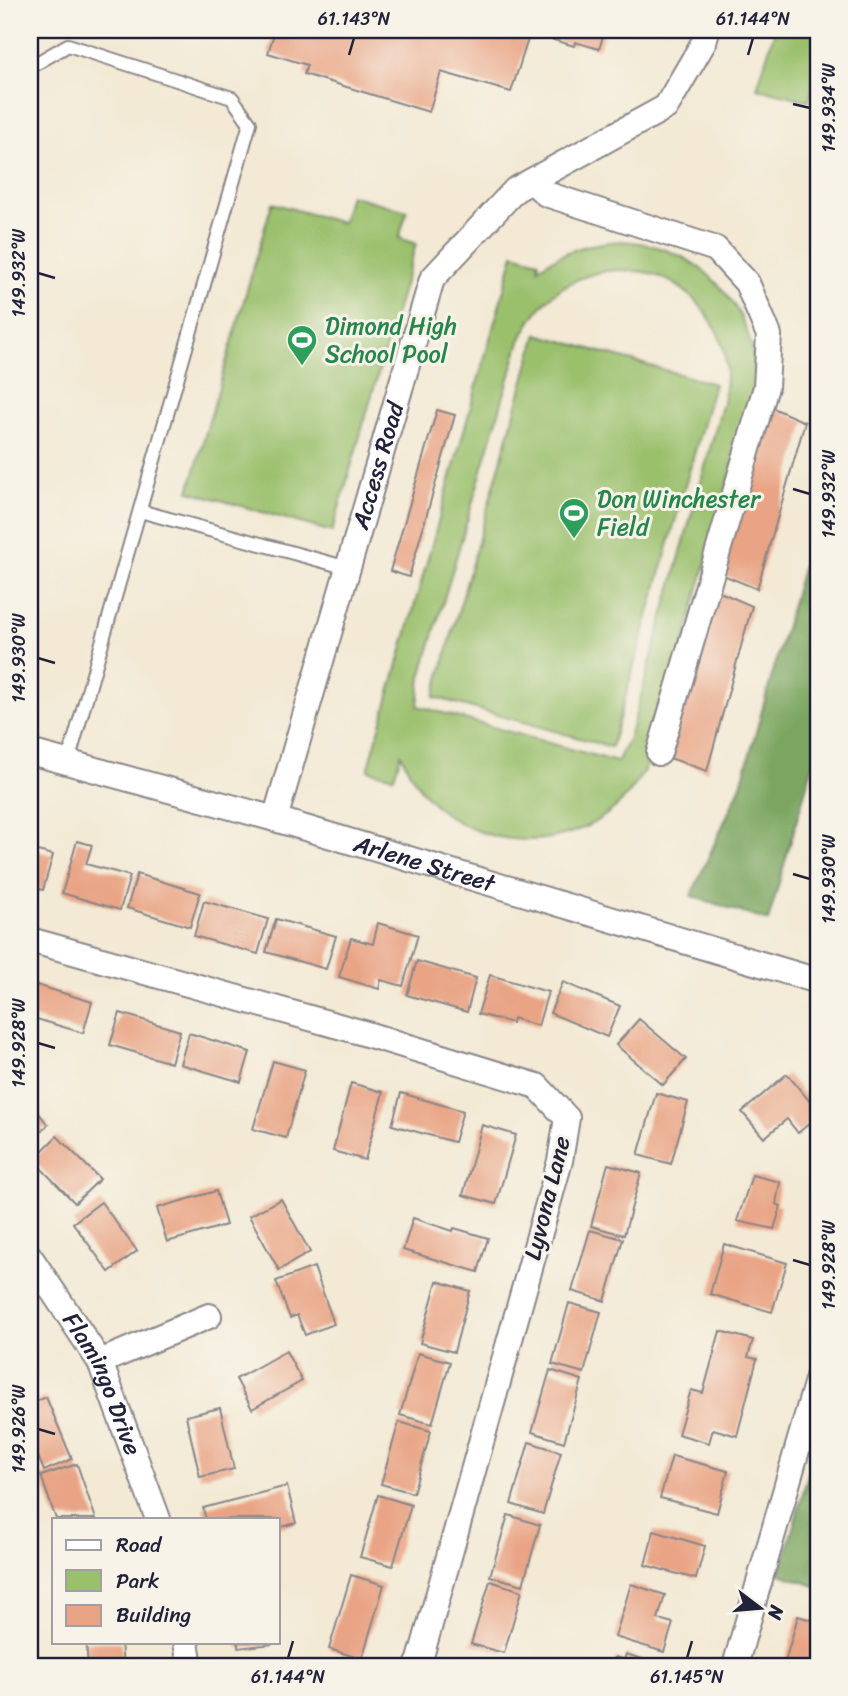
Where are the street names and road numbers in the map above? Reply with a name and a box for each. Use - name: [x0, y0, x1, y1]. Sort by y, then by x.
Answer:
- street label: Access Road: [339, 396, 417, 535]
- street label: Arlene Street: [348, 822, 501, 905]
- street label: Lyvona Lane: [511, 1131, 583, 1265]
- street label: Flamingo Drive: [51, 1303, 154, 1461]

